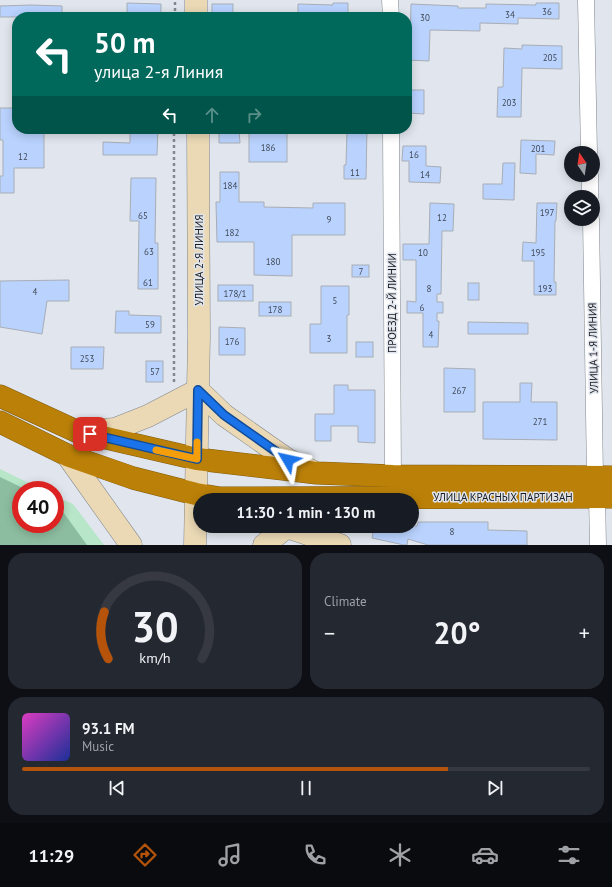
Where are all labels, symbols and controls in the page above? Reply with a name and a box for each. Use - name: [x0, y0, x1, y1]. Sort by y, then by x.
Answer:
- house number: 36: [542, 6, 552, 17]
- house number: 34: [505, 9, 515, 20]
- house number: 30: [420, 12, 430, 23]
- text: 50 m: [94, 24, 155, 61]
- icon: left: [28, 28, 80, 80]
- house number: 205: [543, 52, 557, 63]
- text: улица 2-я Линия: [94, 60, 223, 83]
- house number: 203: [502, 97, 516, 108]
- icon: left: [159, 104, 181, 126]
- icon: ahead: [201, 104, 223, 126]
- icon: right: [243, 104, 265, 126]
- house number: 186: [261, 142, 275, 153]
- house number: 201: [531, 143, 545, 154]
- north arrow: [564, 146, 600, 182]
- map controls: [564, 146, 600, 226]
- house number: 16: [409, 149, 419, 160]
- house number: 12: [18, 151, 28, 162]
- house number: 11: [350, 167, 360, 178]
- house number: 14: [420, 169, 430, 180]
- house number: 184: [223, 180, 237, 191]
- button: layers: [564, 190, 600, 226]
- house number: 197: [540, 207, 554, 218]
- house number: 65: [138, 210, 148, 221]
- house number: 12: [437, 212, 447, 223]
- street label: УЛИЦА 2-Я ЛИНИЯ: [192, 214, 206, 306]
- house number: 9: [327, 214, 332, 225]
- house number: 182: [225, 227, 239, 238]
- house number: 63: [144, 246, 154, 257]
- house number: 10: [418, 247, 428, 258]
- house number: 195: [531, 247, 545, 258]
- street label: ПРОЕЗД 2-Й ЛИНИИ: [385, 253, 399, 353]
- house number: 180: [266, 256, 280, 267]
- house number: 7: [359, 266, 364, 277]
- house number: 61: [143, 277, 153, 288]
- house number: 8: [427, 283, 432, 294]
- house number: 193: [538, 283, 552, 294]
- house number: 4: [33, 286, 38, 297]
- house number: 178/1: [224, 288, 246, 299]
- house number: 5: [333, 295, 338, 306]
- house number: 6: [420, 302, 425, 313]
- street label: УЛИЦА 1-Я ЛИНИЯ: [585, 302, 601, 394]
- house number: 178: [268, 304, 282, 315]
- house number: 59: [145, 319, 155, 330]
- house number: 4: [429, 329, 434, 340]
- house number: 3: [327, 333, 332, 344]
- house number: 176: [225, 336, 239, 347]
- house number: 253: [80, 353, 94, 364]
- house number: 57: [150, 366, 160, 377]
- house number: 267: [452, 385, 466, 396]
- house number: 271: [533, 416, 547, 427]
- pin: [73, 417, 107, 451]
- icon: arrive: [79, 423, 101, 445]
- position arrow: [267, 439, 309, 481]
- speed limit sign: 40: [12, 481, 64, 533]
- street label: УЛИЦА КРАСНЫХ ПАРТИЗАН: [433, 490, 573, 504]
- text: 11:30 · 1 min · 130 m: [237, 503, 375, 522]
- house number: 8: [450, 526, 455, 537]
- text: Climate: [324, 593, 367, 610]
- text: 30: [131, 600, 179, 653]
- text: 20°: [433, 613, 481, 652]
- text: −: [324, 619, 335, 647]
- text: +: [579, 619, 590, 647]
- text: km/h: [139, 648, 171, 667]
- text: 93.1 FM: [82, 719, 135, 738]
- text: Music: [82, 738, 114, 755]
- icon: previous: [106, 777, 128, 799]
- icon: pause: [295, 777, 317, 799]
- icon: next: [484, 777, 506, 799]
- icon: directions: [131, 841, 159, 869]
- icon: music: [216, 841, 244, 869]
- icon: phone: [301, 841, 329, 869]
- icon: climate: [386, 841, 414, 869]
- icon: car: [471, 841, 499, 869]
- icon: filters: [555, 841, 583, 869]
- text: 11:29: [28, 844, 74, 867]

